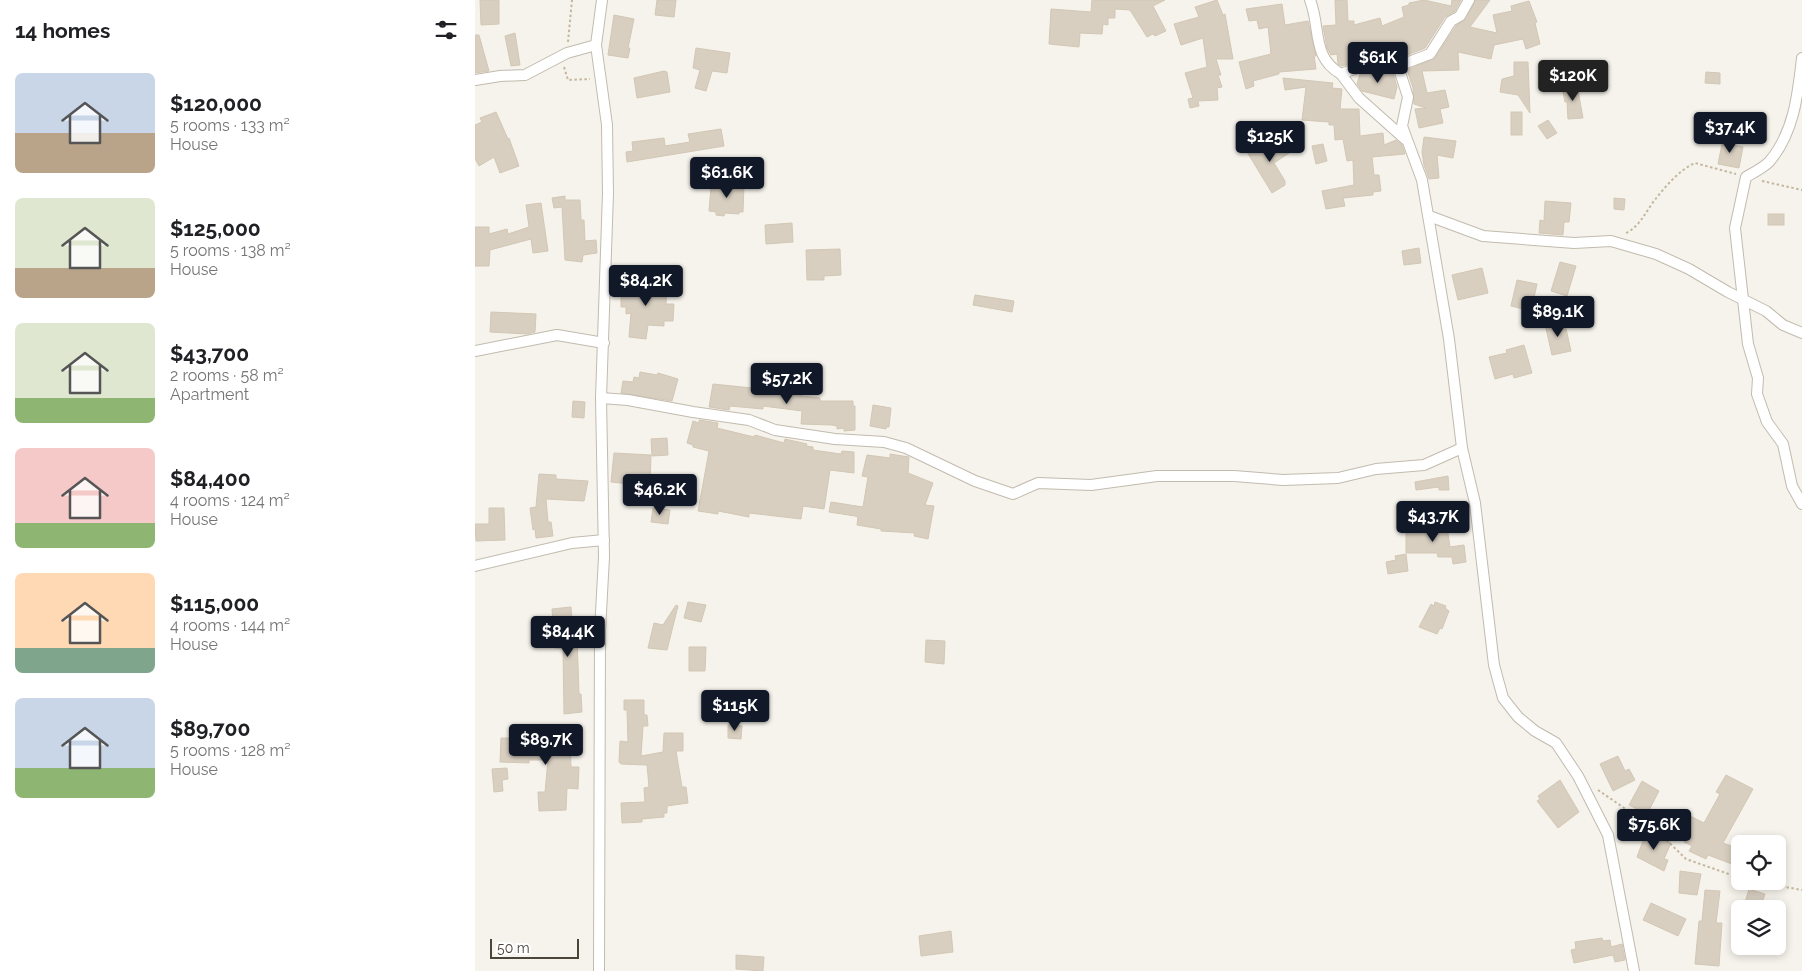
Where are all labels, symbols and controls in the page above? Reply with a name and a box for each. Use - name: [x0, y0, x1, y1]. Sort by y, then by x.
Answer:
- icon: filters: [432, 16, 460, 44]
- text: 14 homes: [15, 18, 110, 43]
- pin: $61K: [1348, 42, 1408, 84]
- text: $61K: [1359, 48, 1397, 67]
- pin: $120K: [1538, 59, 1608, 102]
- text: $120K: [1549, 66, 1597, 85]
- text: $120,000: [170, 91, 262, 116]
- icon: home: [55, 93, 115, 153]
- pin: $37.4K: [1689, 112, 1771, 154]
- text: 5 rooms · 133 m²: [170, 116, 290, 135]
- text: $37.4K: [1705, 118, 1755, 137]
- pin: $125K: [1235, 120, 1305, 163]
- text: $125K: [1247, 127, 1293, 146]
- text: House: [170, 135, 218, 154]
- pin: $61.6K: [686, 156, 768, 199]
- text: $61.6K: [701, 163, 753, 182]
- text: $125,000: [170, 216, 261, 241]
- icon: home: [55, 218, 115, 278]
- text: 5 rooms · 138 m²: [170, 241, 291, 260]
- text: House: [170, 260, 218, 279]
- pin: $84.2K: [605, 264, 687, 307]
- text: $84.2K: [620, 271, 672, 290]
- pin: $89.1K: [1517, 296, 1599, 338]
- text: $89.1K: [1532, 302, 1584, 321]
- text: $43,700: [170, 341, 249, 366]
- icon: home: [55, 343, 115, 403]
- pin: $57.2K: [746, 362, 828, 405]
- text: 2 rooms · 58 m²: [170, 366, 284, 385]
- text: $57.2K: [762, 369, 812, 388]
- text: Apartment: [170, 385, 249, 404]
- text: $84,400: [170, 466, 251, 491]
- icon: home: [55, 468, 115, 528]
- pin: $46.2K: [619, 474, 701, 516]
- text: $46.2K: [634, 480, 686, 499]
- text: 4 rooms · 124 m²: [170, 491, 290, 510]
- pin: $43.7K: [1392, 500, 1474, 543]
- text: $43.7K: [1407, 507, 1459, 526]
- text: House: [170, 510, 218, 529]
- text: $115,000: [170, 591, 259, 616]
- icon: home: [55, 593, 115, 653]
- text: 4 rooms · 144 m²: [170, 616, 290, 635]
- pin: $84.4K: [527, 616, 609, 658]
- text: $84.4K: [542, 622, 594, 641]
- text: House: [170, 635, 218, 654]
- pin: $115K: [700, 690, 770, 732]
- text: $115K: [712, 696, 758, 715]
- text: $89,700: [170, 716, 250, 741]
- icon: home: [55, 718, 115, 778]
- pin: $89.7K: [505, 724, 587, 766]
- text: $89.7K: [520, 730, 572, 749]
- text: 5 rooms · 128 m²: [170, 741, 290, 760]
- text: House: [170, 760, 218, 779]
- pin: $75.6K: [1613, 808, 1695, 851]
- text: $75.6K: [1628, 815, 1680, 834]
- map controls: [1731, 835, 1786, 955]
- button: locate: [1731, 835, 1786, 890]
- button: layers: [1731, 900, 1786, 955]
- scale bar: [490, 936, 579, 959]
- text: 50 m: [497, 940, 530, 956]

